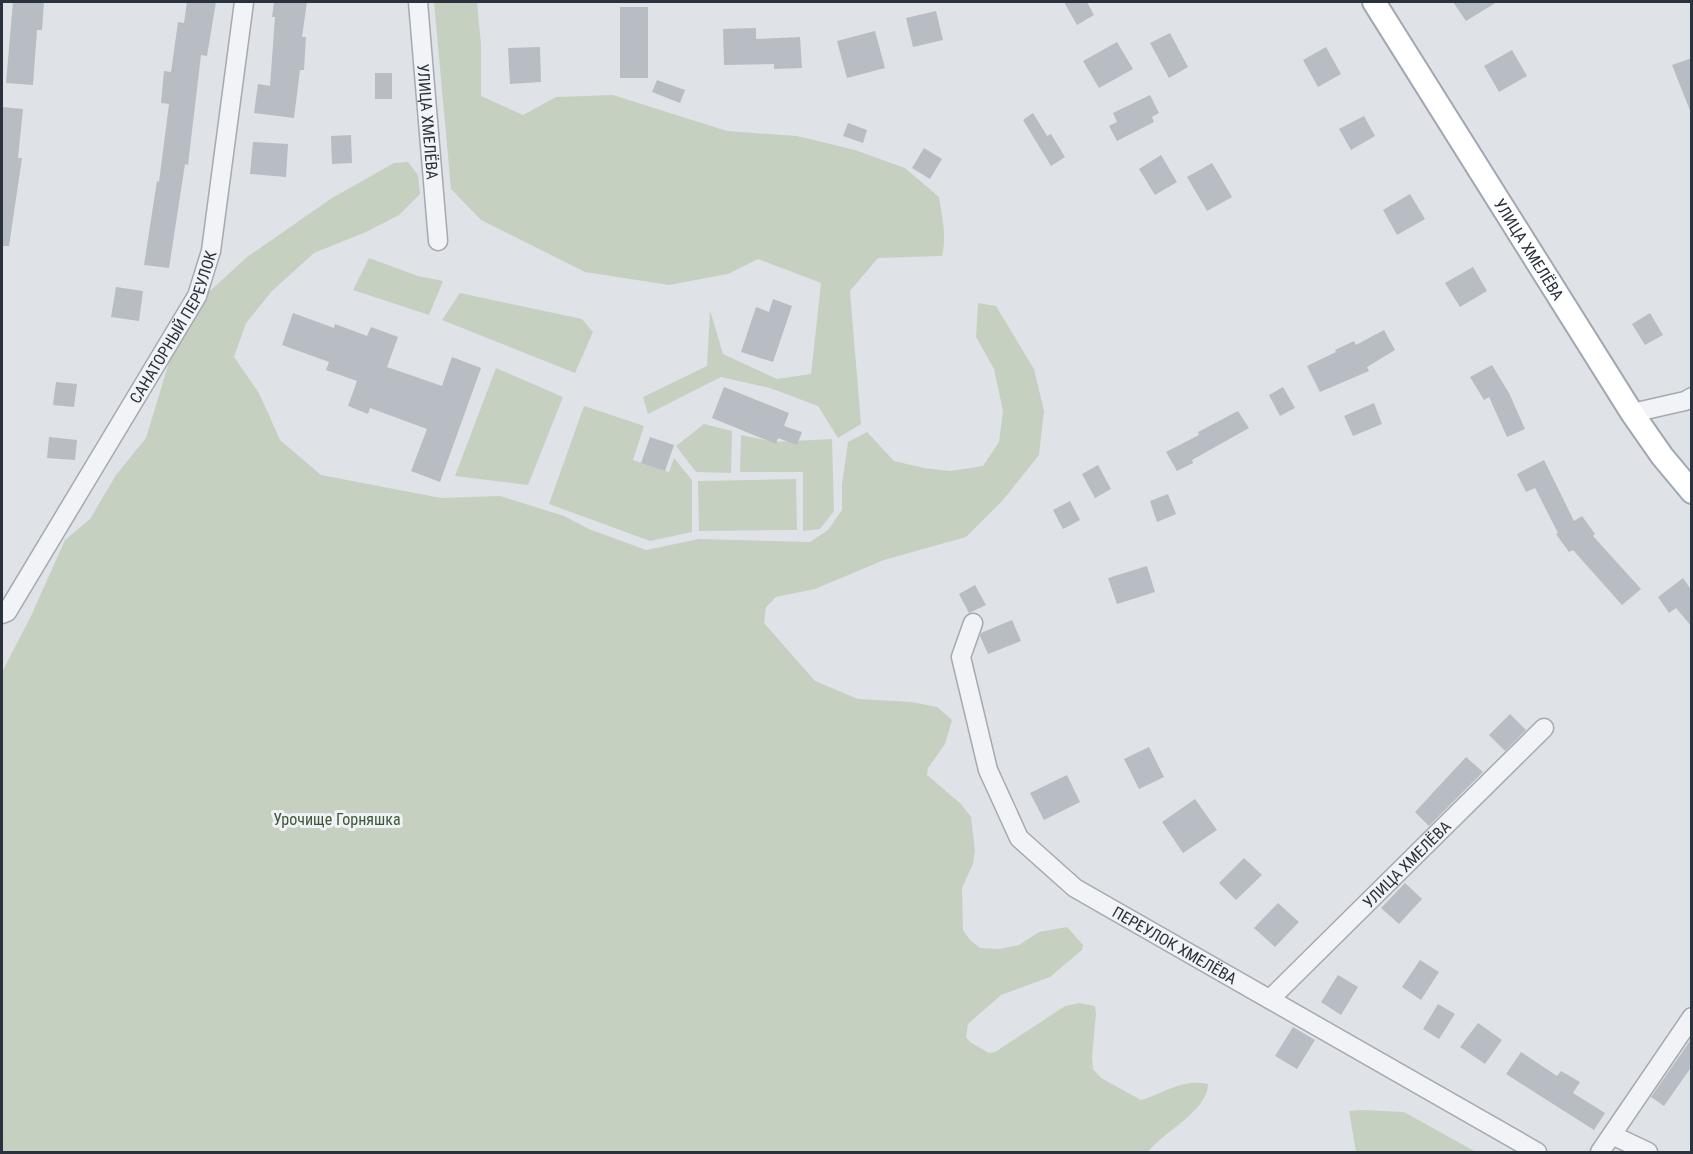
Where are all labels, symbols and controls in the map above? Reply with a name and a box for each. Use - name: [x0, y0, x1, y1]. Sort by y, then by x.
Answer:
- street label: УЛИЦА ХМЕЛЁВА: [414, 63, 442, 180]
- street label: УЛИЦА ХМЕЛЁВА: [1490, 195, 1568, 304]
- street label: САНАТОРНЫЙ ПЕРЕУЛОК: [125, 248, 220, 407]
- park label: Урочище Горняшка: [273, 810, 401, 829]
- street label: УЛИЦА ХМЕЛЁВА: [1359, 816, 1454, 912]
- street label: ПЕРЕУЛОК ХМЕЛЁВА: [1109, 902, 1240, 988]

